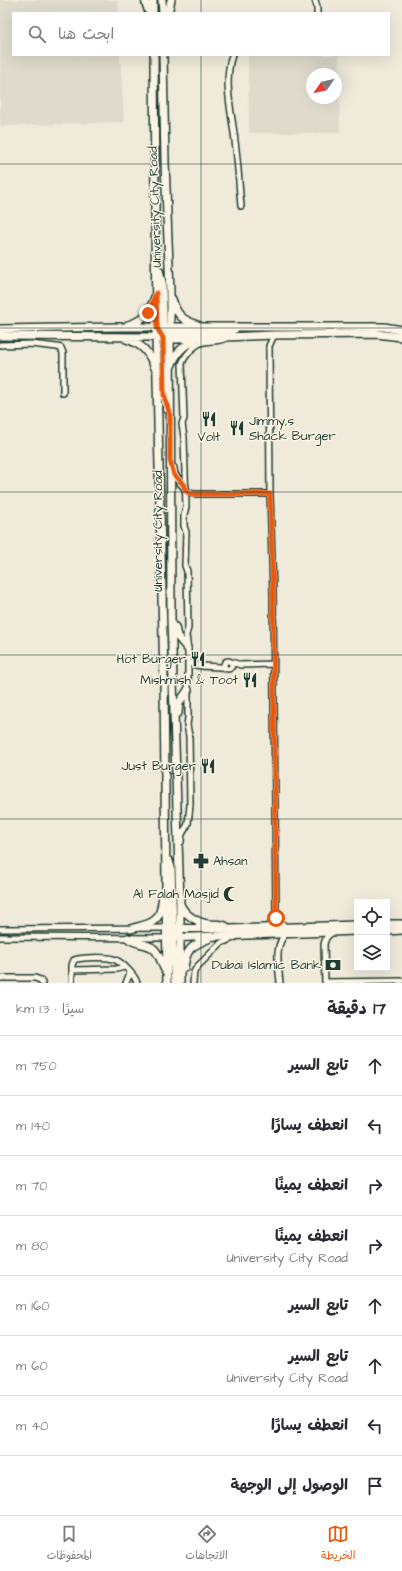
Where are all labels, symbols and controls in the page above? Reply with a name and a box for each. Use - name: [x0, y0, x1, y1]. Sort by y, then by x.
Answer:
- search box: [12, 12, 390, 56]
- icon: search: [26, 23, 48, 45]
- text: ابحث هنا: [58, 24, 114, 45]
- north arrow: [306, 68, 342, 104]
- street label: University City Road: [144, 146, 167, 268]
- route end: [139, 304, 157, 322]
- restaurant icon: Volt: [200, 410, 218, 428]
- place label: Jimmy,s Shack Burger: [249, 412, 336, 446]
- restaurant icon: Jimmy,s Shack Burger: [228, 419, 246, 437]
- place label: Volt: [198, 428, 221, 446]
- street label: University City Road: [149, 470, 168, 592]
- place label: Hot Burger: [116, 650, 186, 669]
- restaurant icon: Hot Burger: [189, 650, 207, 668]
- place label: Mishmish & Toot: [140, 671, 239, 689]
- restaurant icon: Mishmish & Toot: [241, 671, 259, 689]
- place label: Just Burger: [122, 757, 196, 776]
- restaurant icon: Just Burger: [199, 757, 217, 775]
- pharmacy icon: Ahsan: [192, 852, 210, 870]
- place label: Ahsan: [213, 852, 248, 870]
- place label: Al Falah Masjid: [133, 885, 219, 903]
- mosque icon: Al Falah Masjid: [222, 885, 240, 903]
- map controls: [354, 899, 390, 971]
- button: locate: [354, 899, 390, 935]
- route start: [267, 909, 285, 927]
- button: layers: [354, 935, 390, 971]
- place label: Dubai Islamic Bank: [212, 956, 321, 974]
- bank icon: Dubai Islamic Bank: [324, 956, 342, 974]
- text: 17 دقيقة: [327, 997, 386, 1021]
- text: سيرًا · 1.3 km: [16, 1000, 84, 1018]
- text: تابع السير: [289, 1055, 348, 1076]
- icon: ahead: [364, 1055, 386, 1077]
- text: 750 m: [16, 1057, 57, 1075]
- text: انعطف يسارًا: [271, 1115, 348, 1136]
- icon: left: [364, 1115, 386, 1137]
- text: 140 m: [16, 1117, 50, 1135]
- text: انعطف يمينًا: [275, 1175, 348, 1196]
- icon: right: [364, 1175, 386, 1197]
- text: 70 m: [16, 1177, 48, 1195]
- text: انعطف يمينًا: [275, 1226, 348, 1247]
- icon: right: [364, 1235, 386, 1257]
- text: 80 m: [16, 1237, 48, 1255]
- text: University City Road: [227, 1249, 348, 1267]
- text: تابع السير: [289, 1295, 348, 1316]
- icon: ahead: [364, 1295, 386, 1317]
- text: 160 m: [16, 1297, 49, 1315]
- text: تابع السير: [289, 1346, 348, 1367]
- icon: ahead: [364, 1355, 386, 1377]
- text: 60 m: [16, 1357, 48, 1375]
- text: University City Road: [227, 1369, 348, 1387]
- text: انعطف يسارًا: [271, 1415, 348, 1436]
- icon: left: [364, 1415, 386, 1437]
- text: 40 m: [16, 1417, 48, 1435]
- text: الوصول إلى الوجهة: [231, 1475, 348, 1496]
- icon: arrive: [364, 1475, 386, 1497]
- tab: المحفوظات: [47, 1523, 92, 1565]
- tab: الاتجاهات: [185, 1523, 228, 1565]
- tab: الخريطة: [321, 1523, 355, 1565]

